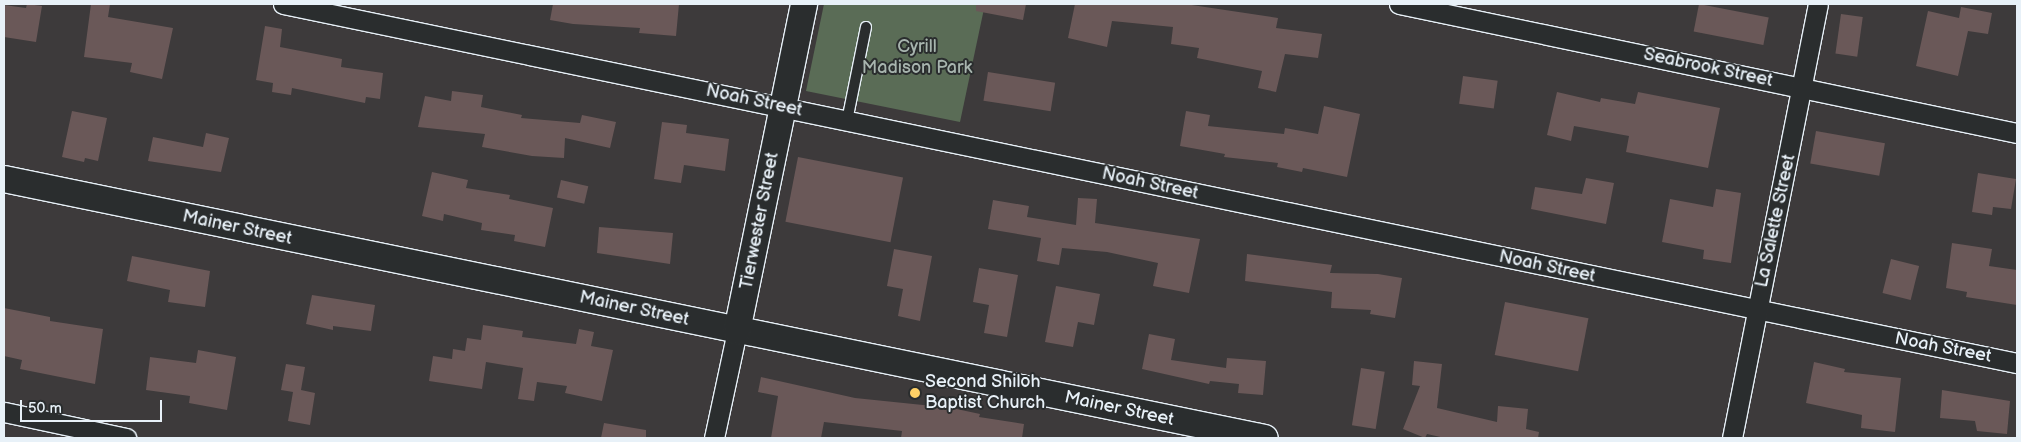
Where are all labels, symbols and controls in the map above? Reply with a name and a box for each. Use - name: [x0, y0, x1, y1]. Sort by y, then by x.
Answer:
- park label: Cyrill Madison Park: [862, 37, 972, 80]
- street label: Seabrook Street: [1641, 44, 1775, 92]
- street label: Noah Street: [704, 80, 804, 122]
- street label: Tierwester Street: [736, 150, 784, 292]
- street label: La Salette Street: [1751, 152, 1801, 290]
- street label: Noah Street: [1100, 163, 1200, 205]
- street label: Mainer Street: [180, 206, 294, 250]
- street label: Noah Street: [1497, 246, 1597, 288]
- street label: Mainer Street: [577, 287, 691, 331]
- street label: Noah Street: [1893, 328, 1993, 368]
- place label: Second Shiloh Baptist Church: [925, 372, 1045, 414]
- marker: Second Shiloh Baptist Church: [909, 387, 921, 399]
- street label: Mainer Street: [1062, 387, 1176, 431]
- scale bar: [22, 390, 165, 422]
- text: 50 m: [28, 399, 62, 418]

